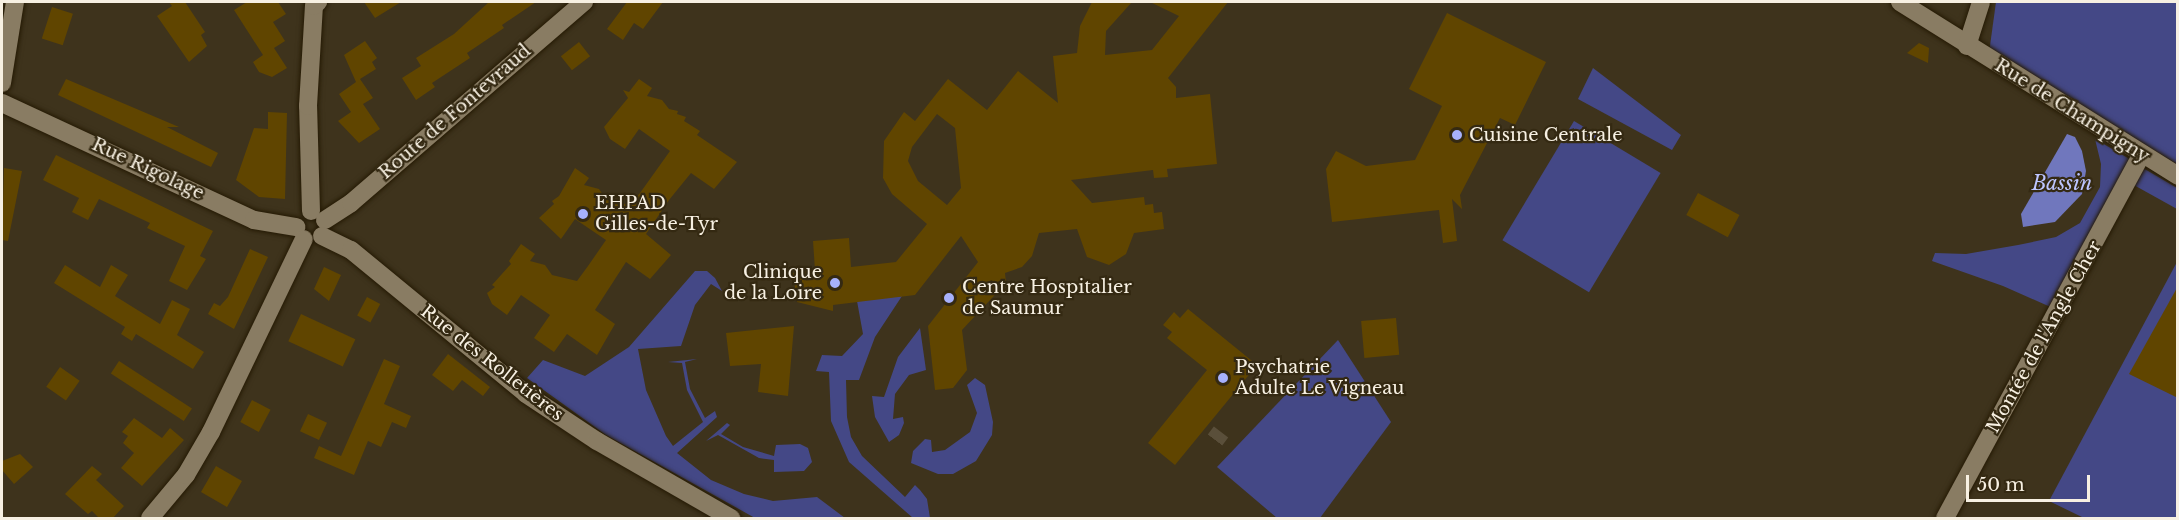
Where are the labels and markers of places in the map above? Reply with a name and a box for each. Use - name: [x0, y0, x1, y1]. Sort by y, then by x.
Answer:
- place label: Cuisine Centrale: [1469, 124, 1623, 146]
- marker: Cuisine Centrale: [1450, 128, 1464, 142]
- place label: EHPAD Gilles-de-Tyr: [595, 193, 718, 236]
- marker: EHPAD Gilles-de-Tyr: [576, 207, 590, 221]
- place label: Clinique de la Loire: [724, 262, 822, 304]
- marker: Clinique de la Loire: [826, 274, 844, 292]
- place label: Centre Hospitalier de Saumur: [962, 277, 1132, 320]
- marker: Centre Hospitalier de Saumur: [940, 289, 958, 307]
- place label: Psychatrie Adulte Le Vigneau: [1235, 357, 1405, 400]
- marker: Psychatrie Adulte Le Vigneau: [1216, 371, 1230, 385]

